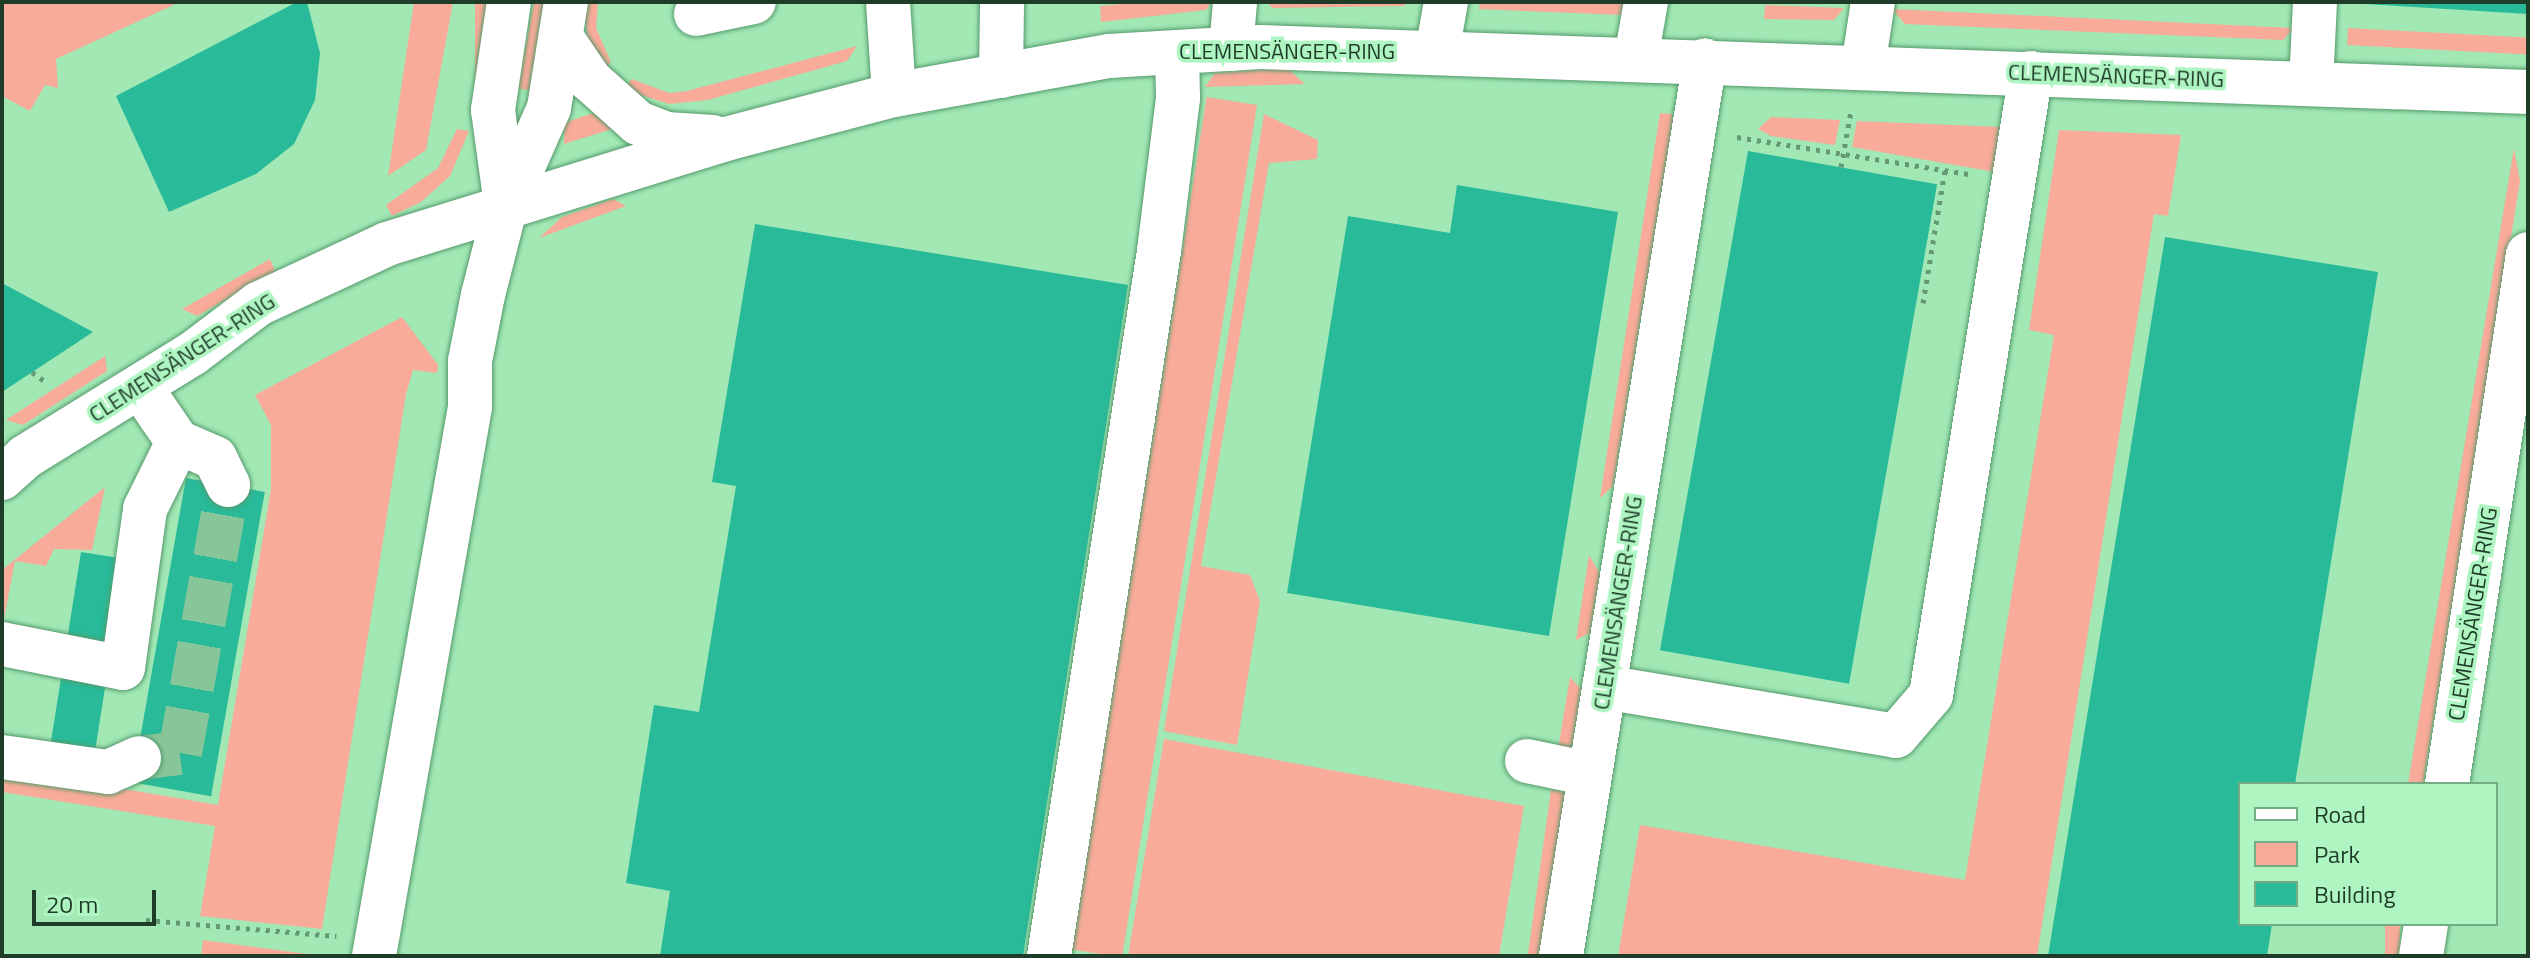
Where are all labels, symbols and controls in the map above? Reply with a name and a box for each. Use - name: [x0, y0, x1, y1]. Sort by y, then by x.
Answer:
- street label: CLEMENSÄNGER-RING: [1179, 39, 1395, 65]
- street label: CLEMENSÄNGER-RING: [2008, 59, 2224, 93]
- street label: CLEMENSÄNGER-RING: [84, 288, 280, 428]
- street label: CLEMENSÄNGER-RING: [1588, 494, 1648, 712]
- street label: CLEMENSÄNGER-RING: [2443, 505, 2503, 723]
- legend: [2238, 782, 2498, 926]
- text: Road: [2314, 796, 2366, 832]
- text: Park: [2314, 836, 2360, 872]
- scale bar: [36, 874, 160, 924]
- text: Building: [2314, 876, 2396, 912]
- text: 20 m: [46, 886, 98, 922]

